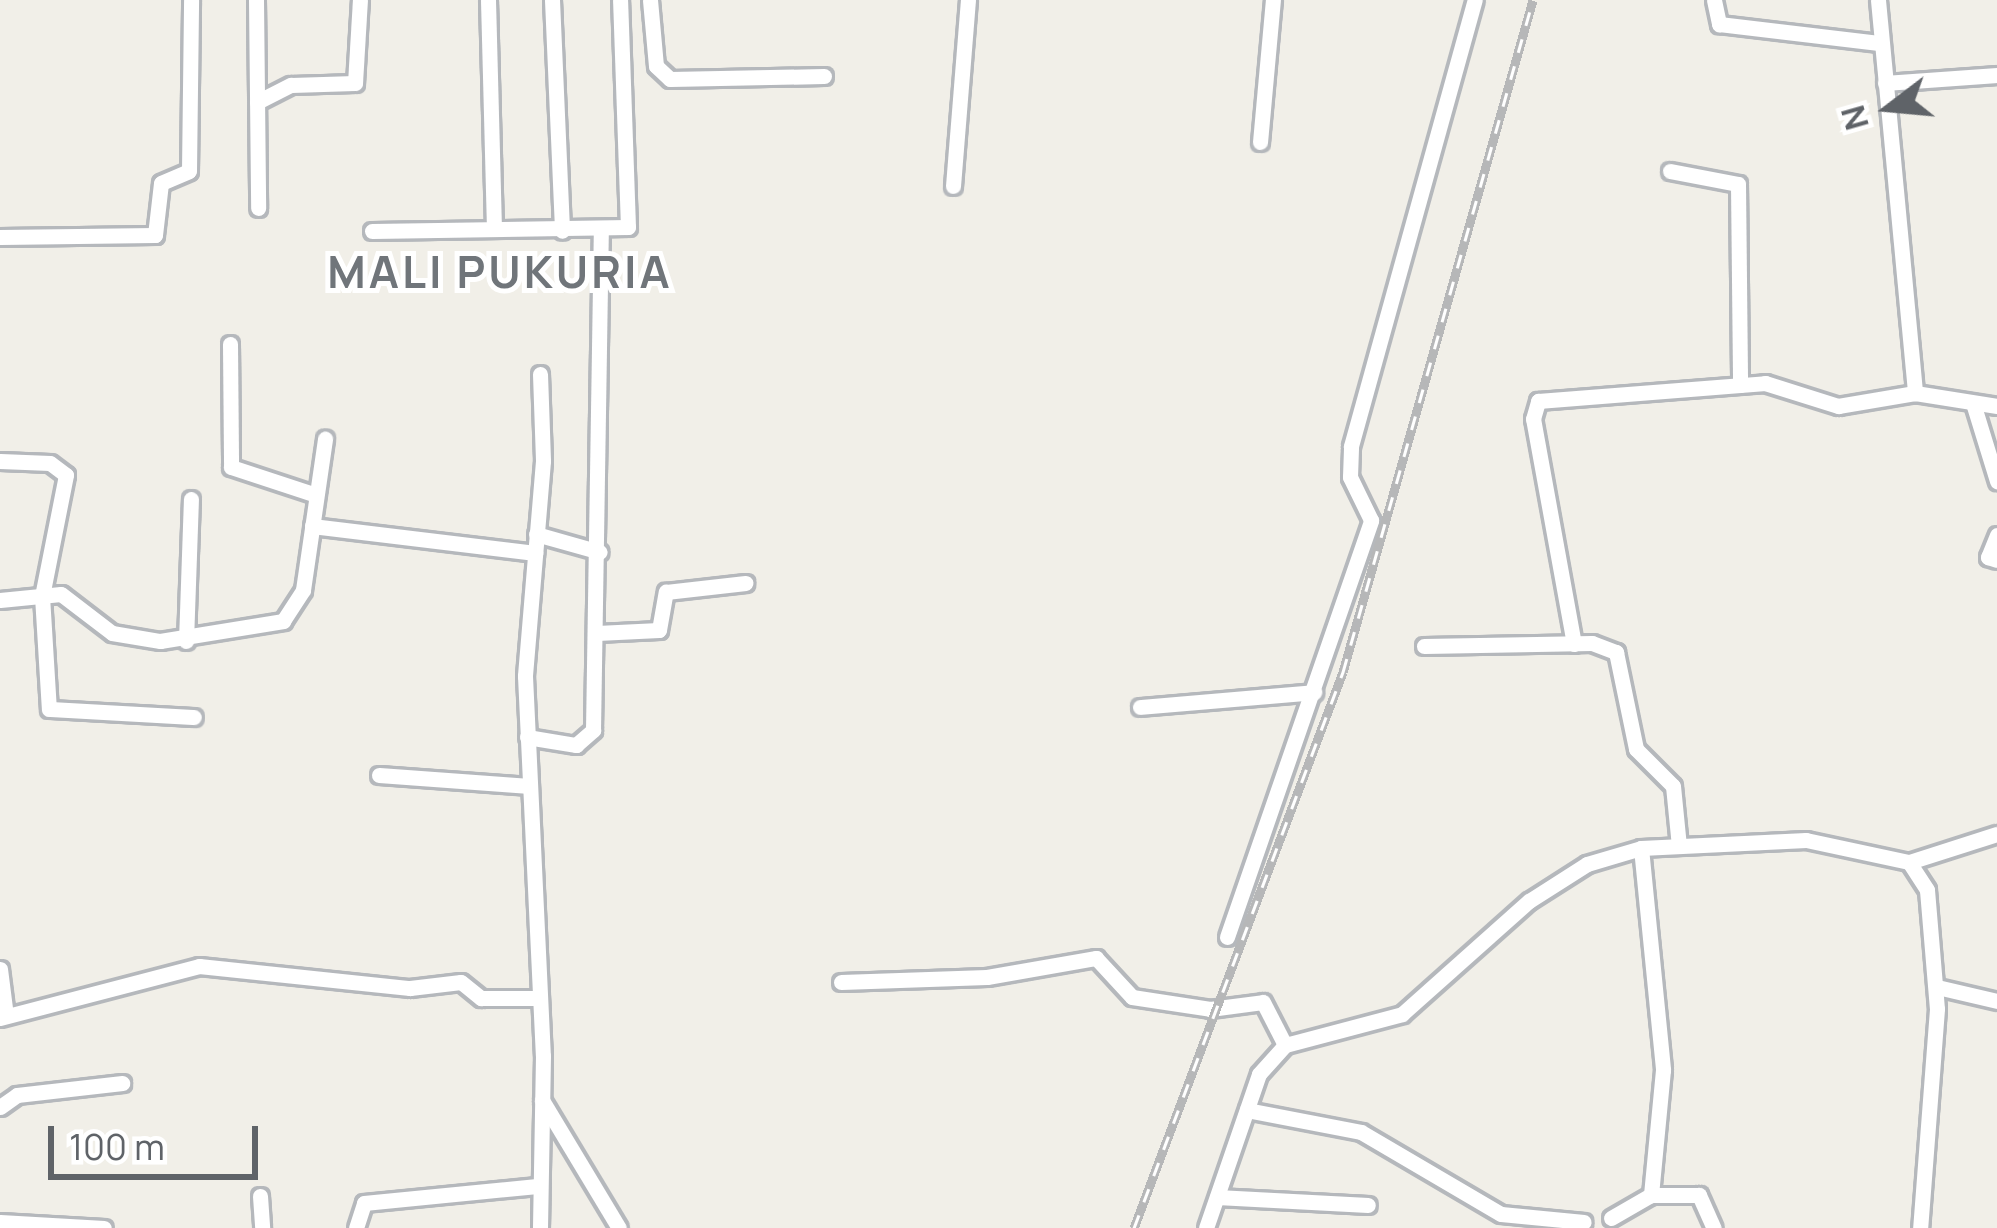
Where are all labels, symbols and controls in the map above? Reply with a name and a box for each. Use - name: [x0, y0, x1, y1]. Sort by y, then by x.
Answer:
- north arrow: [1829, 48, 1949, 168]
- text: N: [1829, 100, 1879, 136]
- district label: MALI PUKURIA: [327, 245, 673, 299]
- scale bar: [54, 1102, 264, 1176]
- text: 100 m: [69, 1122, 165, 1171]

